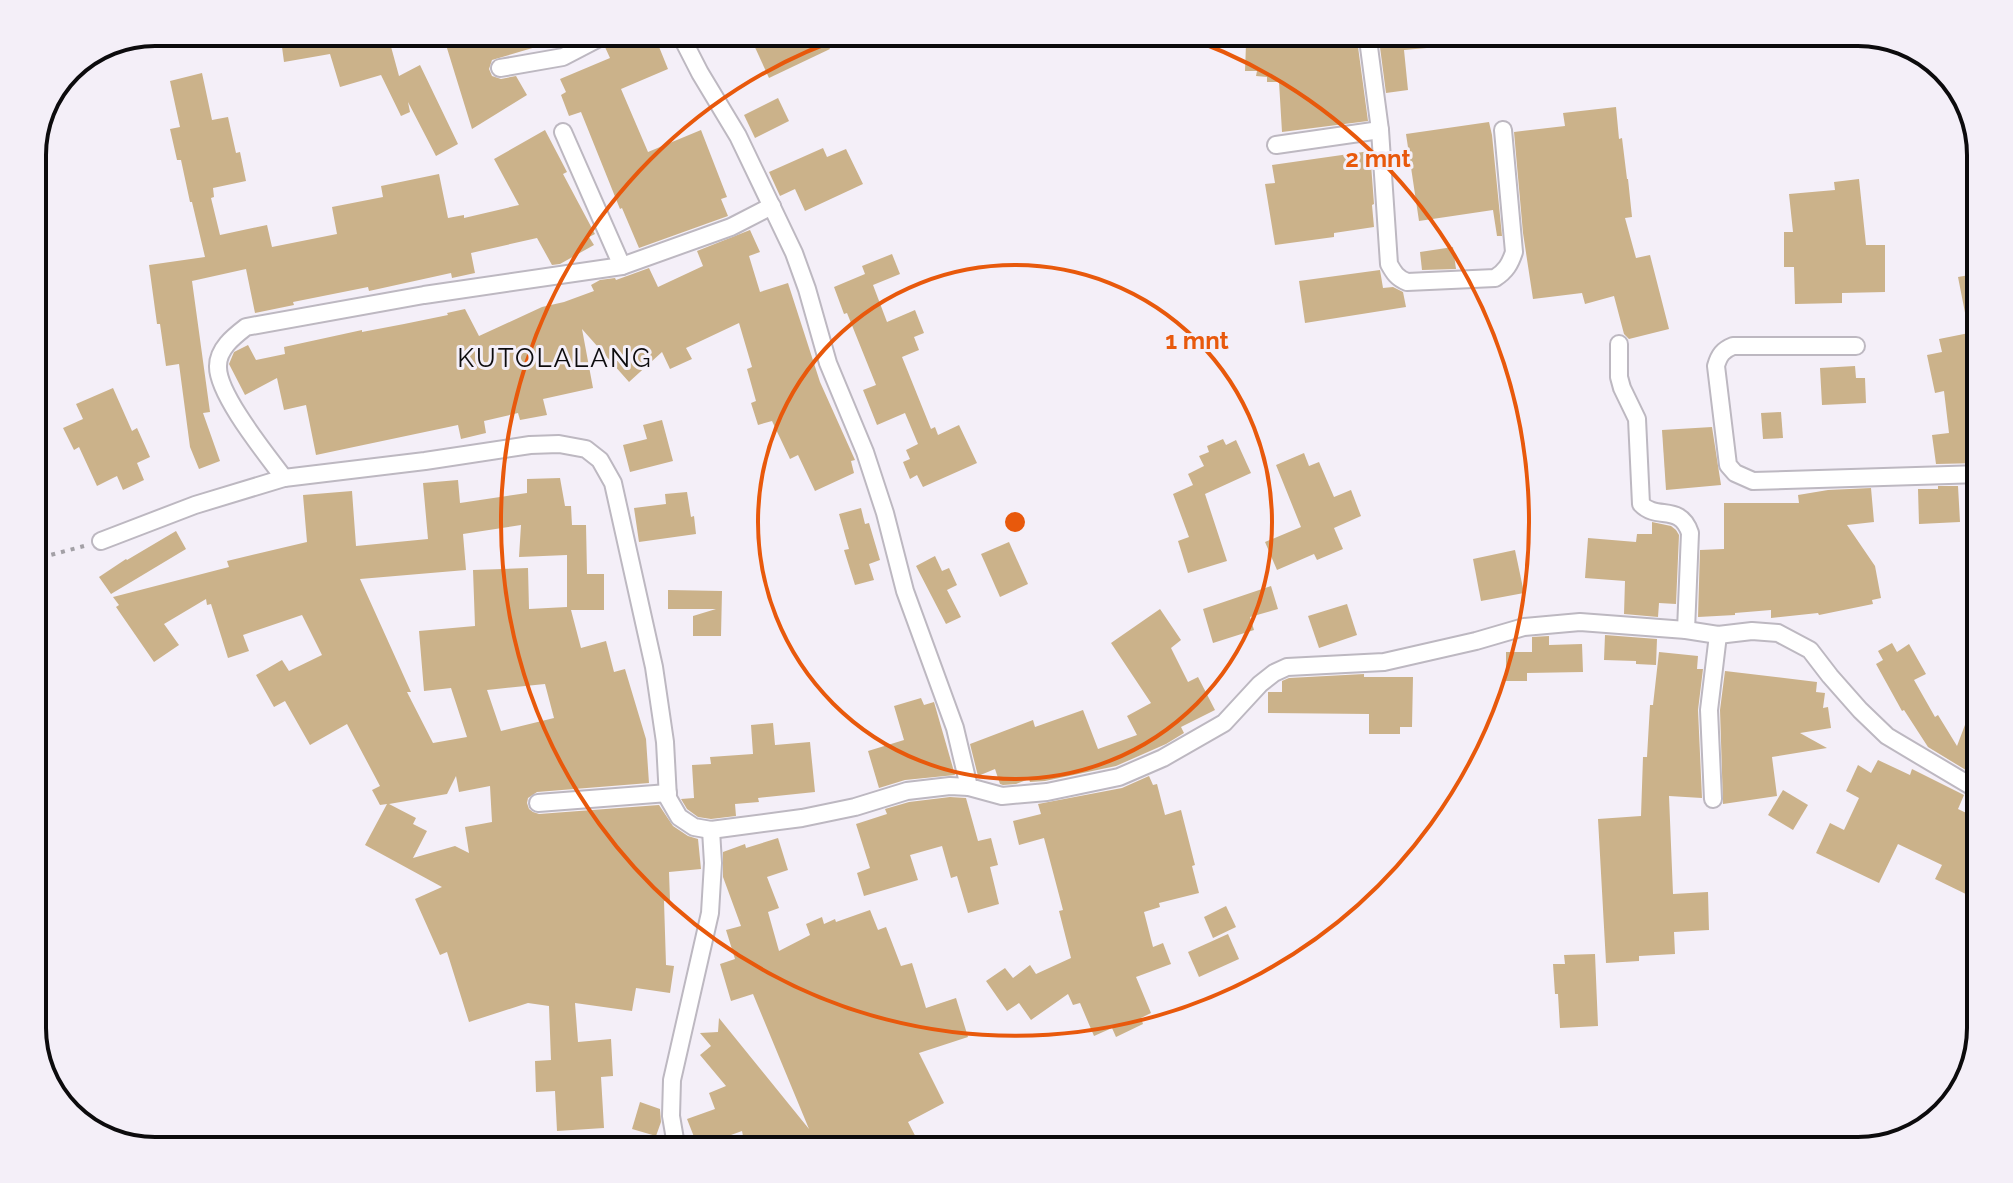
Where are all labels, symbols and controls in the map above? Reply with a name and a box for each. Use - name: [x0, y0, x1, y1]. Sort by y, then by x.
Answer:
- text: 2 mnt: [1345, 144, 1411, 173]
- text: 1 mnt: [1165, 326, 1229, 355]
- district label: KUTOLALANG: [457, 343, 653, 373]
- centre of rings: [1001, 508, 1029, 536]

